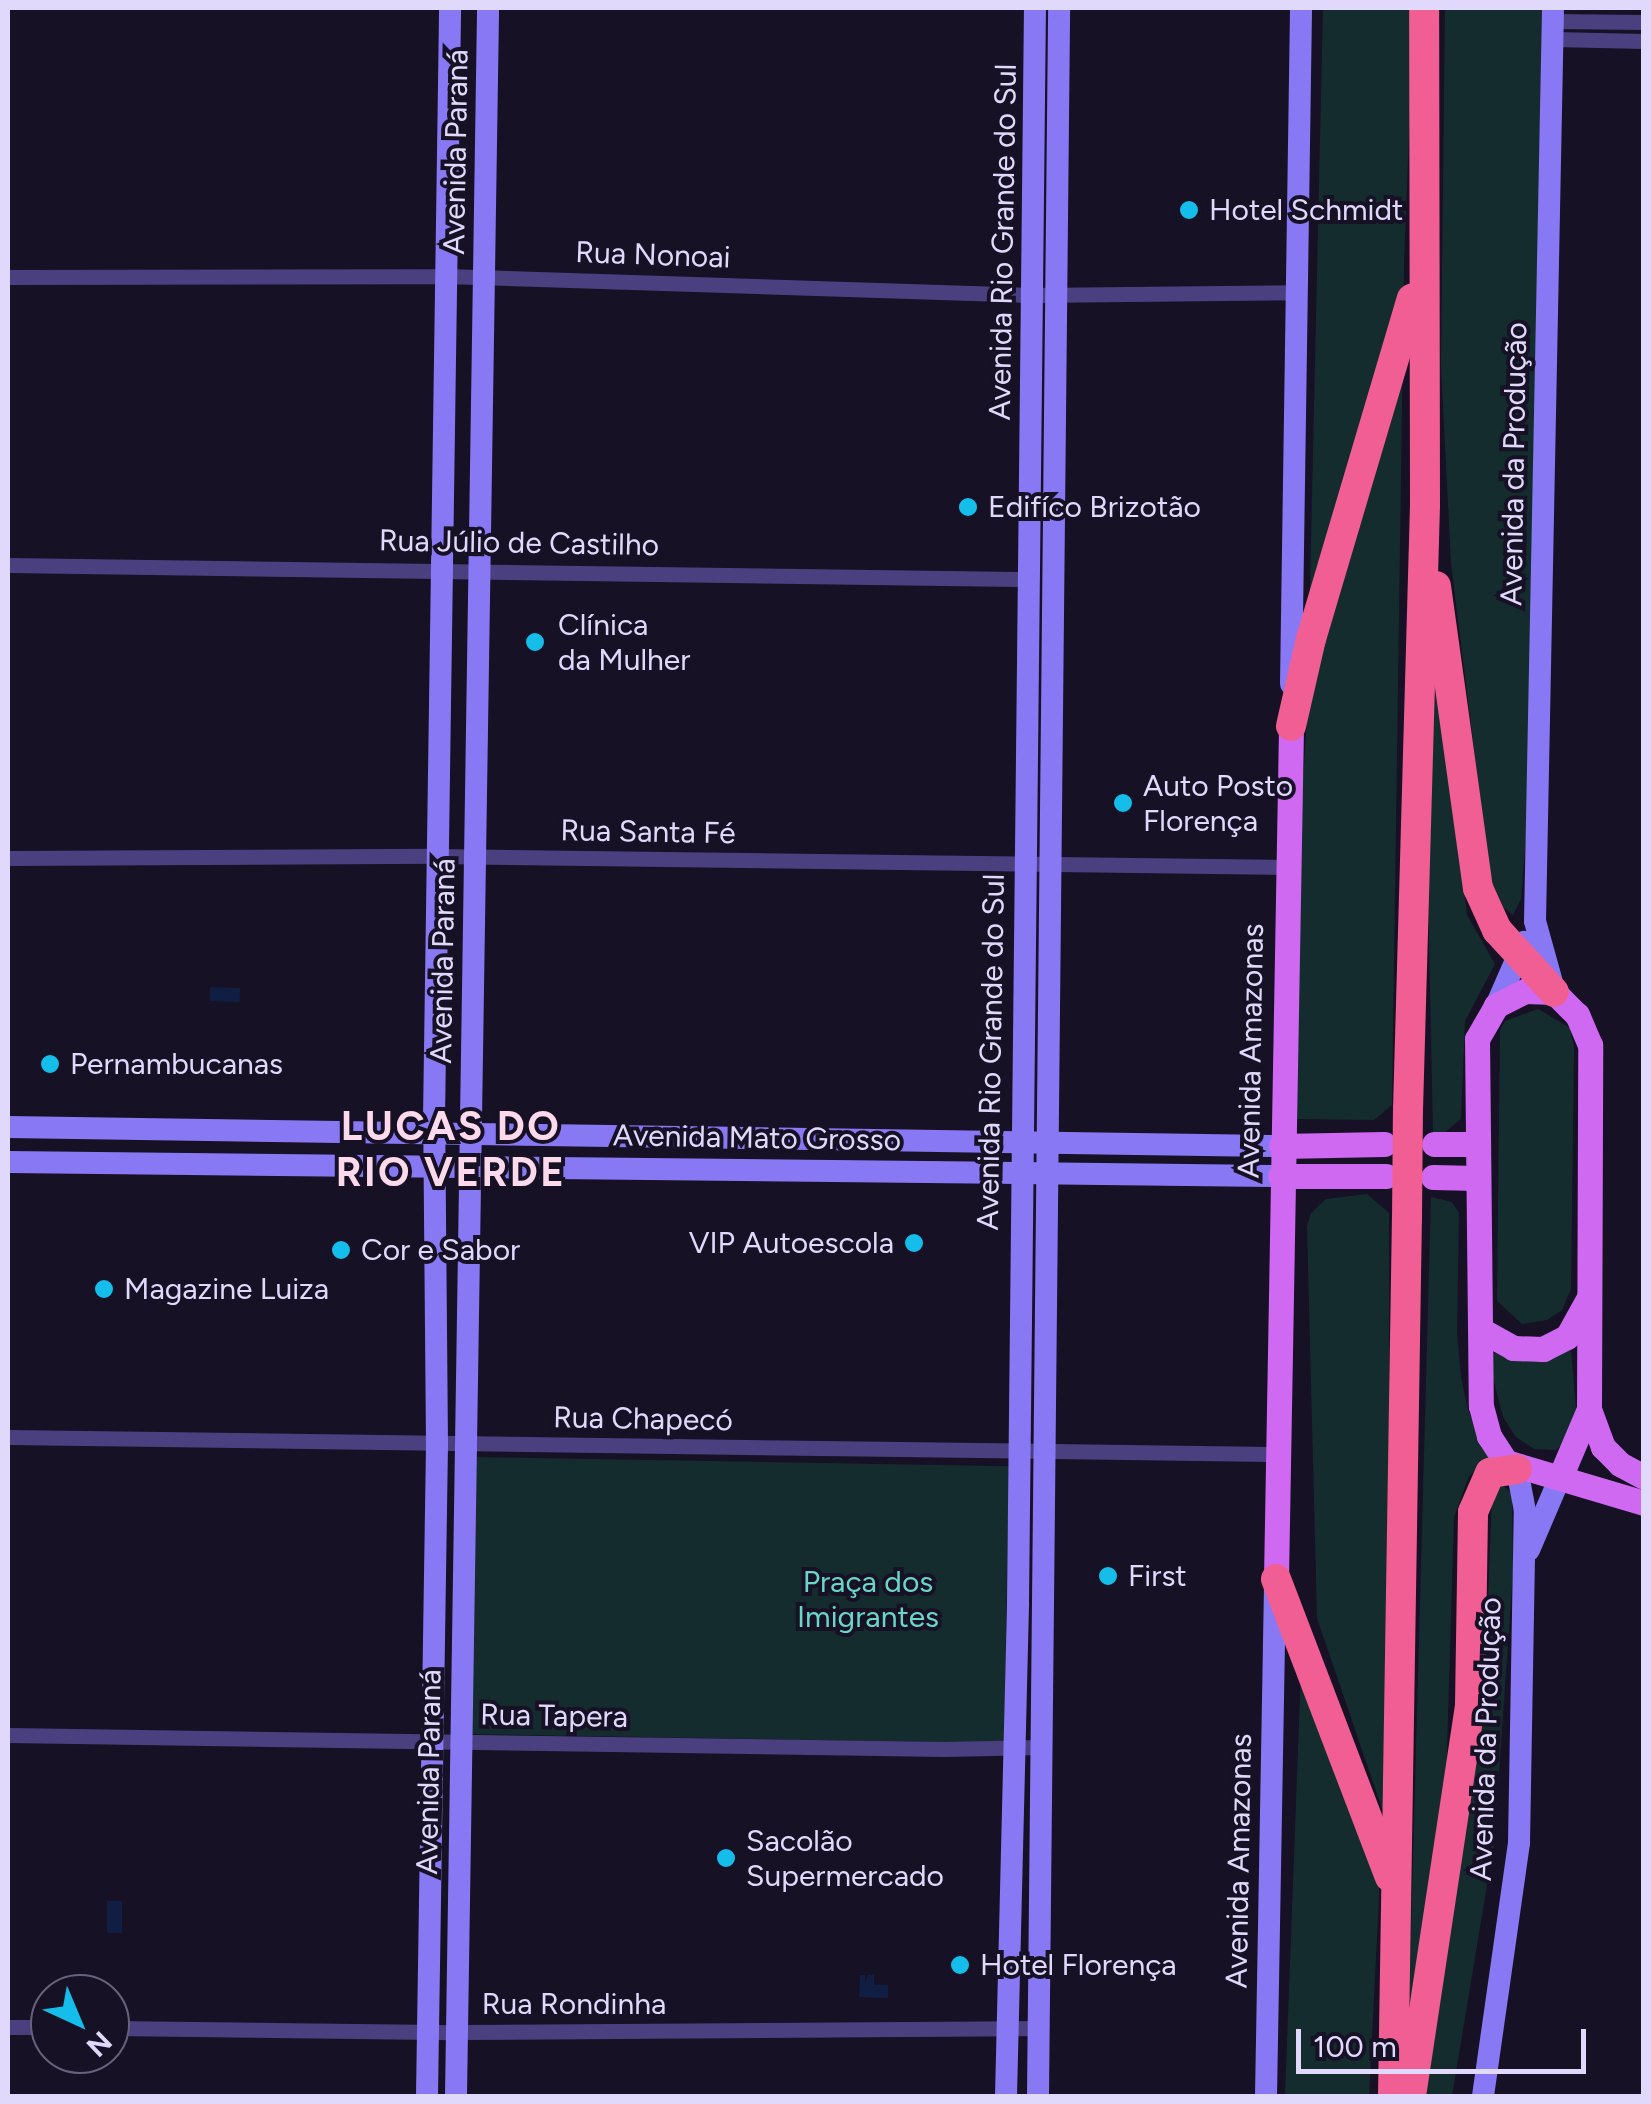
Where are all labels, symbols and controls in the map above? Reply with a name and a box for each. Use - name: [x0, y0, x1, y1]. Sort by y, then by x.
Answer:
- street label: Avenida Paraná: [436, 49, 476, 255]
- street label: Avenida Rio Grande do Sul: [982, 63, 1024, 421]
- place label: Hotel Schmidt: [1209, 192, 1403, 228]
- marker: Hotel Schmidt: [1178, 199, 1200, 221]
- street label: Rua Nonoai: [575, 234, 731, 276]
- street label: Avenida da Produção: [1494, 322, 1534, 606]
- place label: Edifíco Brizotão: [988, 489, 1201, 525]
- marker: Edifíco Brizotão: [957, 496, 979, 518]
- street label: Rua Júlio de Castilho: [379, 523, 659, 563]
- place label: Clínica da Mulher: [558, 607, 690, 678]
- marker: Clínica da Mulher: [522, 629, 548, 655]
- place label: Auto Posto Florença: [1143, 768, 1293, 838]
- marker: Auto Posto Florença: [1112, 792, 1134, 814]
- street label: Rua Santa Fé: [560, 812, 736, 852]
- street label: Avenida Paraná: [423, 858, 463, 1064]
- street label: Avenida Rio Grande do Sul: [970, 873, 1012, 1231]
- street label: Avenida Amazonas: [1231, 923, 1271, 1179]
- place label: Pernambucanas: [70, 1046, 283, 1082]
- marker: Pernambucanas: [39, 1053, 61, 1075]
- district label: LUCAS DO RIO VERDE: [336, 1102, 566, 1196]
- street label: Avenida Mato Grosso: [613, 1117, 901, 1159]
- place label: VIP Autoescola: [689, 1225, 894, 1261]
- place label: Cor e Sabor: [361, 1232, 520, 1268]
- marker: VIP Autoescola: [903, 1232, 925, 1254]
- marker: Cor e Sabor: [330, 1239, 352, 1261]
- place label: Magazine Luiza: [124, 1271, 329, 1307]
- marker: Magazine Luiza: [93, 1278, 115, 1300]
- street label: Rua Chapecó: [553, 1399, 733, 1439]
- place label: First: [1128, 1558, 1187, 1594]
- park label: Praça dos Imigrantes: [797, 1564, 939, 1634]
- marker: First: [1097, 1565, 1119, 1587]
- street label: Avenida da Produção: [1463, 1597, 1509, 1881]
- street label: Avenida Paraná: [409, 1669, 449, 1875]
- street label: Rua Tapera: [480, 1697, 628, 1735]
- street label: Avenida Amazonas: [1219, 1733, 1259, 1989]
- place label: Sacolão Supermercado: [746, 1823, 944, 1894]
- marker: Sacolão Supermercado: [715, 1847, 737, 1869]
- place label: Hotel Florença: [980, 1947, 1177, 1983]
- marker: Hotel Florença: [949, 1954, 971, 1976]
- north arrow: [30, 1974, 130, 2074]
- street label: Rua Rondinha: [482, 1986, 666, 2022]
- scale bar: [1301, 2009, 1591, 2071]
- text: N: [80, 2024, 119, 2064]
- text: 100 m: [1313, 2028, 1397, 2065]

